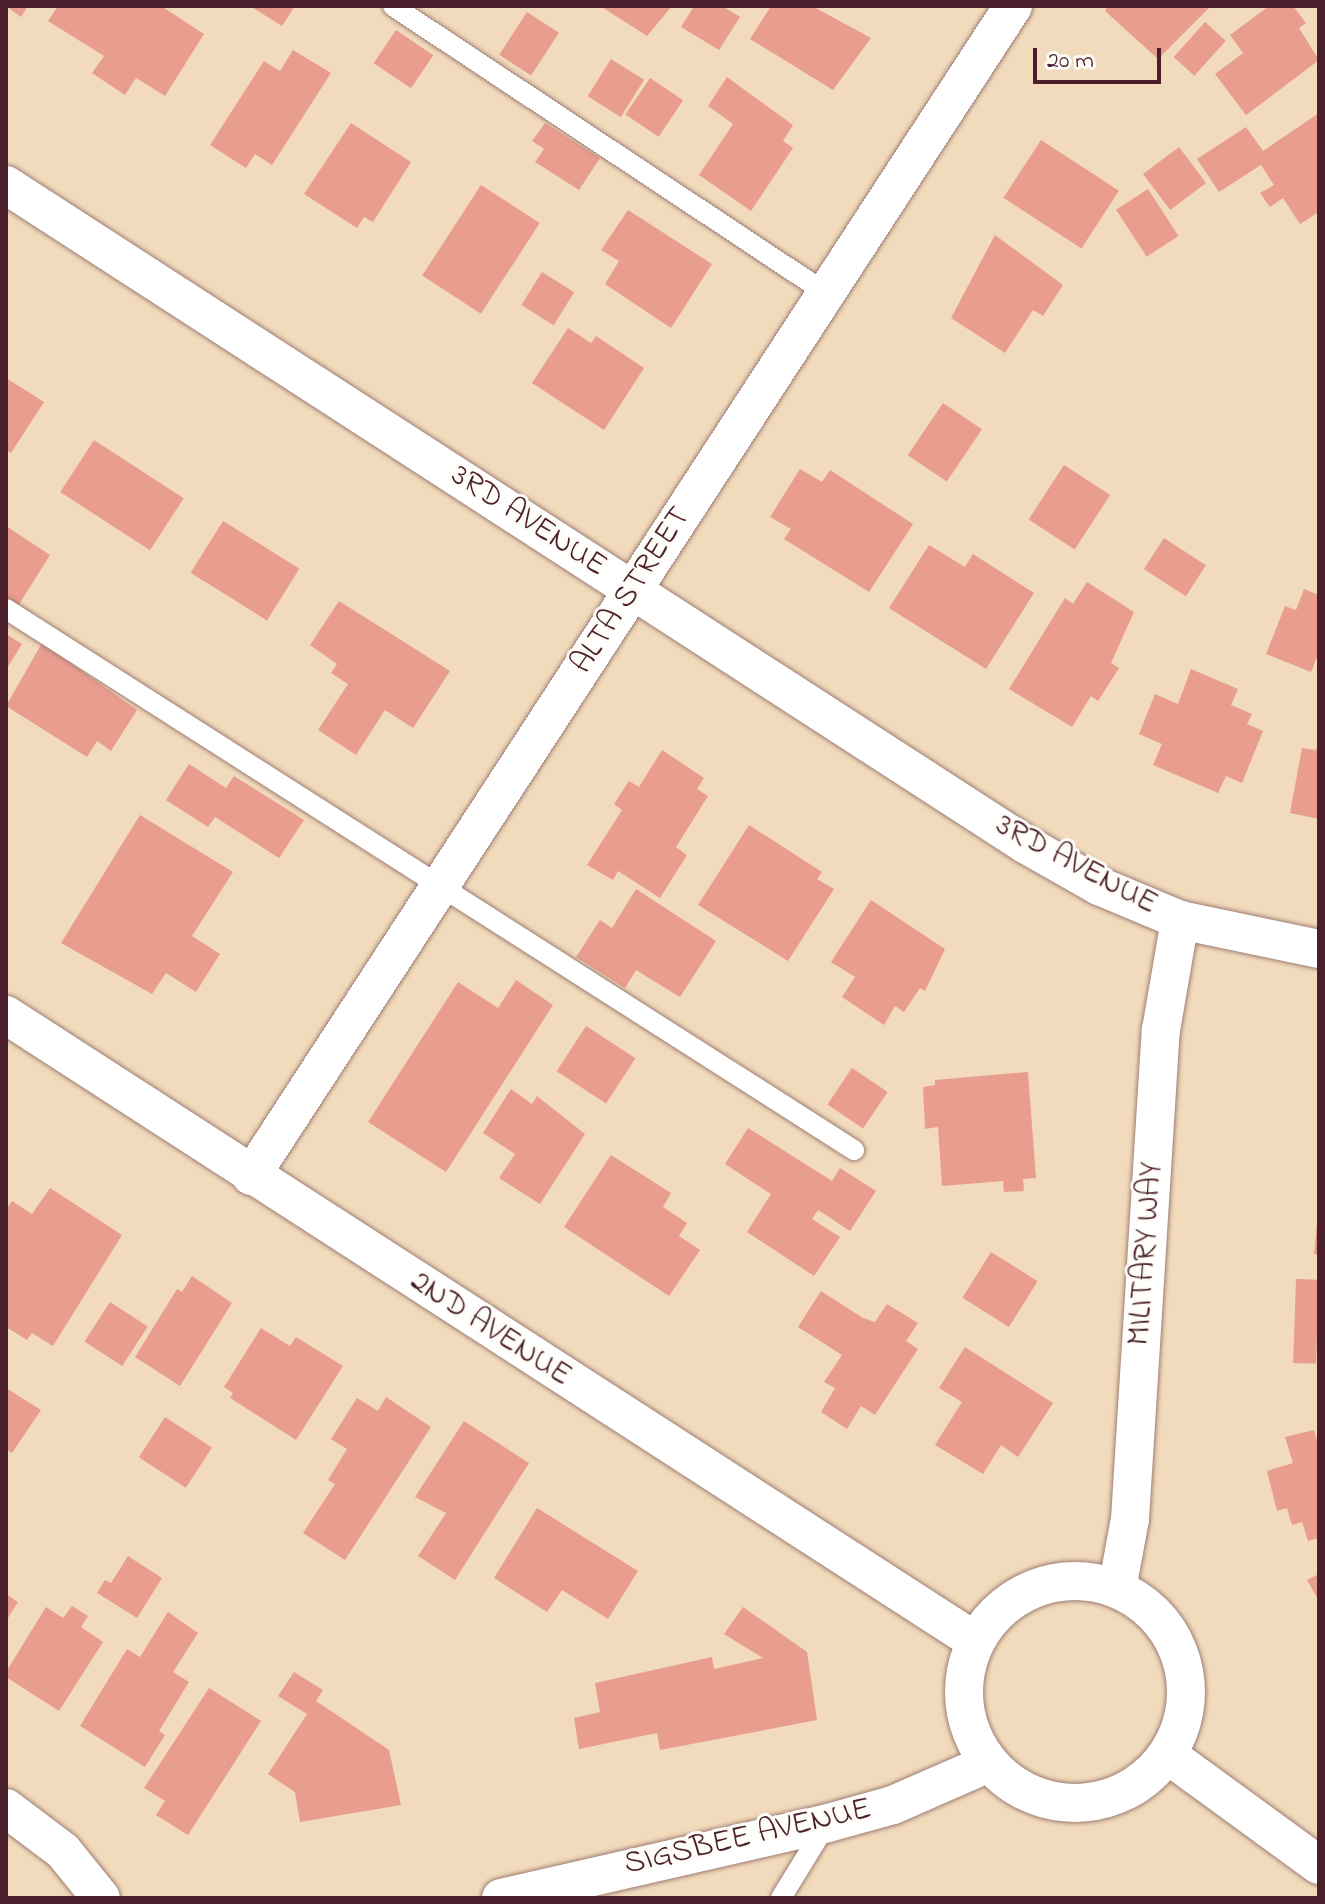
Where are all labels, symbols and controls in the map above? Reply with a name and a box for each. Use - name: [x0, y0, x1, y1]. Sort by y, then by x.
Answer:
- scale bar: [1037, 32, 1165, 82]
- text: 20 m: [1047, 44, 1094, 79]
- street label: 3RD AVENUE: [443, 457, 613, 587]
- street label: ALTA STREET: [564, 500, 700, 682]
- street label: 3RD AVENUE: [989, 807, 1163, 925]
- street label: MILITARY WAY: [1121, 1161, 1173, 1347]
- street label: 2ND AVENUE: [402, 1264, 578, 1396]
- street label: SIGSBEE AVENUE: [621, 1791, 875, 1885]

